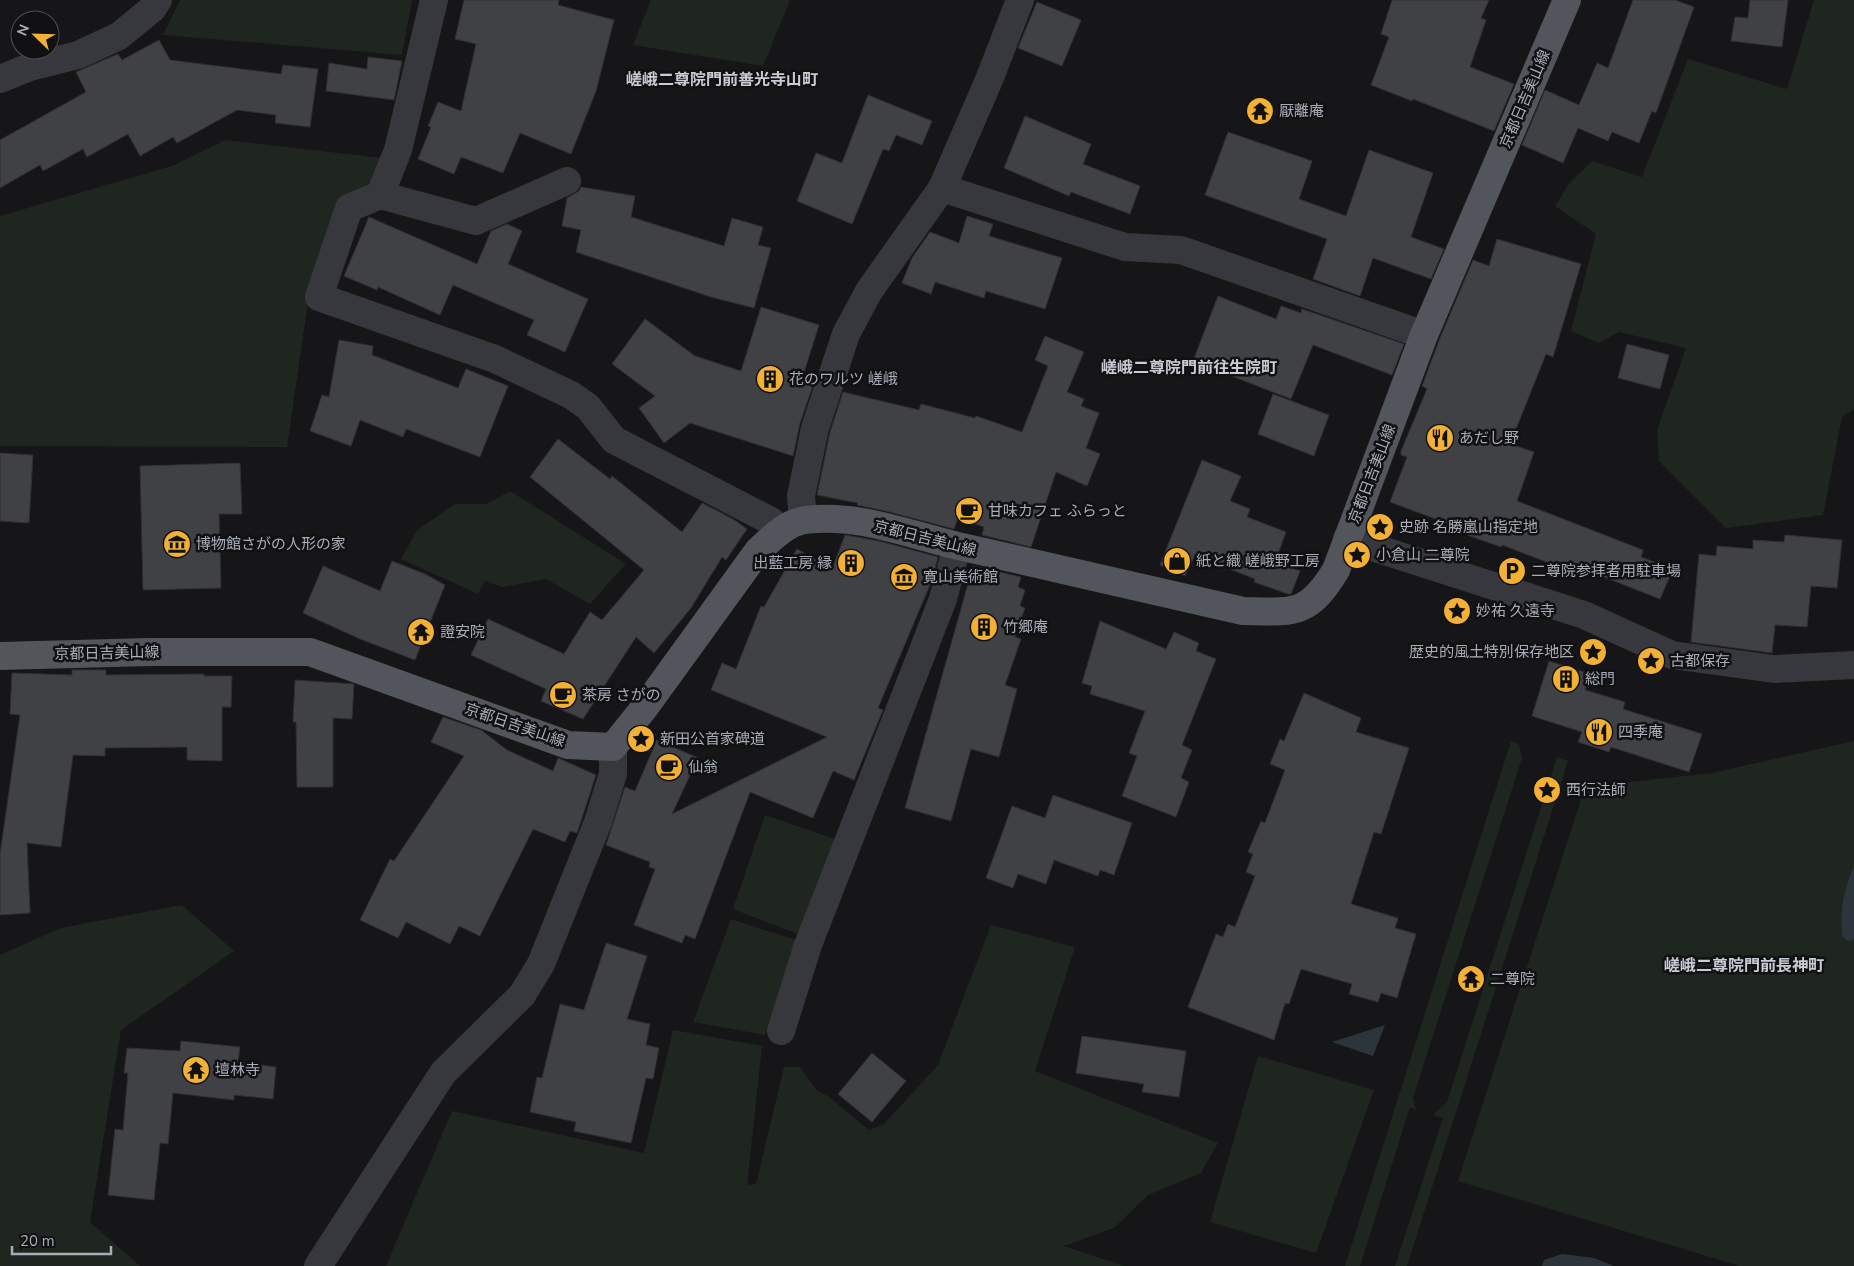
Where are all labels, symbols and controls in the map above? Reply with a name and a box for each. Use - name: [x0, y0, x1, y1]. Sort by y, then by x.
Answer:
- north arrow: [10, 10, 60, 60]
- text: N: [13, 22, 34, 39]
- street label: 京都日吉美山線: [1495, 47, 1555, 151]
- district label: 嵯峨二尊院門前善光寺山町: [626, 69, 818, 91]
- temple icon: 厭離庵: [1245, 96, 1275, 126]
- place label: 厭離庵: [1279, 101, 1324, 121]
- district label: 嵯峨二尊院門前往生院町: [1101, 357, 1277, 379]
- building icon: 花のワルツ 嵯峨: [755, 364, 785, 394]
- place label: 花のワルツ 嵯峨: [789, 369, 898, 389]
- street label: 京都日吉美山線: [1344, 421, 1400, 527]
- restaurant icon: あだし野: [1425, 423, 1455, 453]
- place label: あだし野: [1459, 428, 1519, 448]
- cafe icon: 甘味カフェ ふらっと: [954, 496, 984, 526]
- place label: 甘味カフェ ふらっと: [988, 501, 1127, 521]
- place icon: 史跡 名勝嵐山指定地: [1365, 512, 1395, 542]
- street label: 京都日吉美山線: [872, 516, 978, 560]
- place label: 史跡 名勝嵐山指定地: [1399, 517, 1538, 537]
- museum icon: 博物館さがの人形の家: [162, 529, 192, 559]
- place label: 博物館さがの人形の家: [196, 534, 346, 554]
- place icon: 小倉山 二尊院: [1342, 540, 1372, 570]
- place label: 小倉山 二尊院: [1376, 545, 1470, 565]
- shop icon: 紙と織 嵯峨野工房: [1162, 546, 1192, 576]
- building icon: 出藍工房 縁: [836, 548, 866, 578]
- place label: 紙と織 嵯峨野工房: [1196, 551, 1320, 571]
- place label: 出藍工房 縁: [753, 553, 832, 573]
- parking icon: 二尊院参拝者用駐車場: [1497, 556, 1527, 586]
- place label: 二尊院参拝者用駐車場: [1531, 561, 1681, 581]
- museum icon: 寛山美術館: [889, 562, 919, 592]
- place label: 寛山美術館: [923, 567, 998, 587]
- place icon: 妙祐 久遠寺: [1442, 596, 1472, 626]
- place label: 妙祐 久遠寺: [1476, 601, 1555, 621]
- building icon: 竹郷庵: [969, 612, 999, 642]
- temple icon: 證安院: [406, 617, 436, 647]
- place label: 竹郷庵: [1003, 617, 1048, 637]
- place label: 證安院: [440, 622, 485, 642]
- place icon: 歴史的風土特別保存地区: [1578, 637, 1608, 667]
- street label: 京都日吉美山線: [54, 642, 160, 664]
- place label: 歴史的風土特別保存地区: [1409, 642, 1574, 662]
- place icon: 古都保存: [1636, 646, 1666, 676]
- place label: 古都保存: [1670, 651, 1730, 671]
- building icon: 総門: [1551, 664, 1581, 694]
- place label: 総門: [1585, 669, 1615, 689]
- cafe icon: 茶房 さがの: [548, 680, 578, 710]
- place label: 茶房 さがの: [582, 685, 661, 705]
- street label: 京都日吉美山線: [462, 698, 568, 752]
- restaurant icon: 四季庵: [1584, 717, 1614, 747]
- place label: 四季庵: [1618, 722, 1663, 742]
- place icon: 新田公首家碑道: [626, 724, 656, 754]
- place label: 新田公首家碑道: [660, 729, 765, 749]
- cafe icon: 仙翁: [654, 752, 684, 782]
- place label: 仙翁: [688, 757, 718, 777]
- place icon: 西行法師: [1532, 775, 1562, 805]
- place label: 西行法師: [1566, 780, 1626, 800]
- district label: 嵯峨二尊院門前長神町: [1664, 955, 1824, 977]
- temple icon: 二尊院: [1456, 964, 1486, 994]
- place label: 二尊院: [1490, 969, 1535, 989]
- temple icon: 壇林寺: [181, 1055, 211, 1085]
- place label: 壇林寺: [215, 1060, 260, 1080]
- scale bar: [12, 1224, 111, 1256]
- text: 20 m: [20, 1231, 55, 1251]

